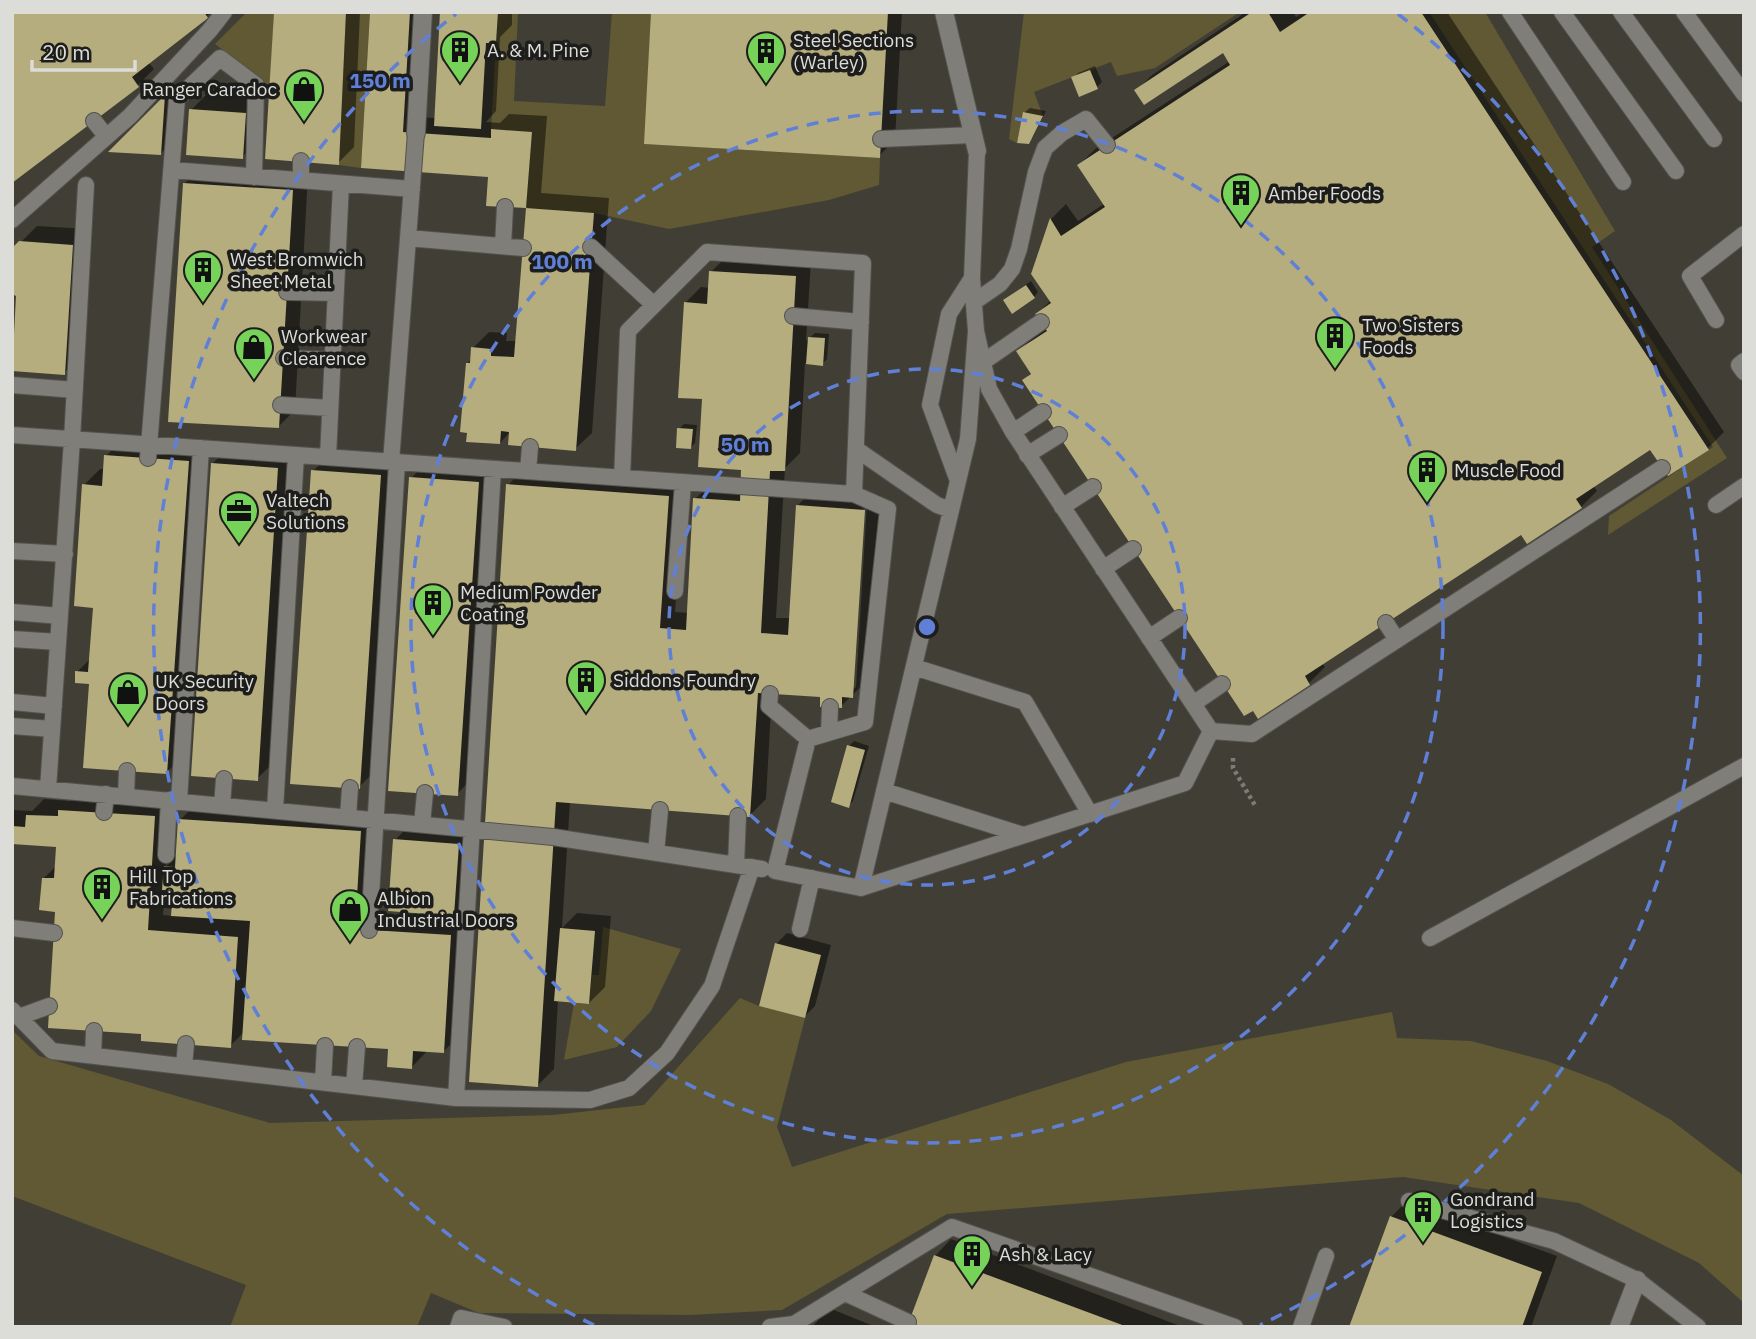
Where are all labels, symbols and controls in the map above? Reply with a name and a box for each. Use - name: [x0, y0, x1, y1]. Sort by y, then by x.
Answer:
- scale bar: [32, 28, 135, 72]
- place label: Steel Sections (Warley): [793, 28, 914, 74]
- building icon: A. & M. Pine: [439, 29, 481, 84]
- building icon: Steel Sections (Warley): [745, 30, 787, 85]
- text: 20 m: [42, 38, 91, 66]
- place label: A. & M. Pine: [487, 38, 589, 62]
- text: 150 m: [349, 66, 411, 94]
- shop icon: Ranger Caradoc: [283, 68, 325, 123]
- place label: Ranger Caradoc: [142, 77, 277, 101]
- building icon: Amber Foods: [1220, 172, 1262, 227]
- place label: Amber Foods: [1268, 181, 1381, 205]
- place label: West Bromwich Sheet Metal: [230, 247, 363, 293]
- text: 100 m: [531, 247, 593, 275]
- building icon: West Bromwich Sheet Metal: [182, 249, 224, 304]
- place label: Two Sisters Foods: [1362, 313, 1460, 359]
- building icon: Two Sisters Foods: [1314, 315, 1356, 370]
- place label: Workwear Clearence: [281, 324, 367, 370]
- shop icon: Workwear Clearence: [233, 326, 275, 381]
- text: 50 m: [721, 430, 769, 458]
- building icon: Muscle Food: [1406, 449, 1448, 504]
- place label: Muscle Food: [1454, 458, 1562, 482]
- place label: Valtech Solutions: [266, 488, 346, 534]
- office icon: Valtech Solutions: [218, 490, 260, 545]
- place label: Medium Powder Coating: [460, 580, 598, 626]
- building icon: Medium Powder Coating: [412, 582, 454, 637]
- centre of rings: [915, 615, 939, 639]
- building icon: Siddons Foundry: [565, 659, 607, 714]
- place label: Siddons Foundry: [613, 668, 757, 692]
- place label: UK Security Doors: [155, 669, 255, 715]
- shop icon: UK Security Doors: [107, 671, 149, 726]
- place label: Hill Top Fabrications: [129, 864, 234, 910]
- building icon: Hill Top Fabrications: [81, 866, 123, 921]
- place label: Albion Industrial Doors: [377, 886, 515, 932]
- shop icon: Albion Industrial Doors: [329, 888, 371, 943]
- place label: Gondrand Logistics: [1450, 1187, 1535, 1233]
- building icon: Gondrand Logistics: [1402, 1189, 1444, 1244]
- building icon: Ash & Lacy: [951, 1233, 993, 1288]
- place label: Ash & Lacy: [999, 1242, 1093, 1266]

